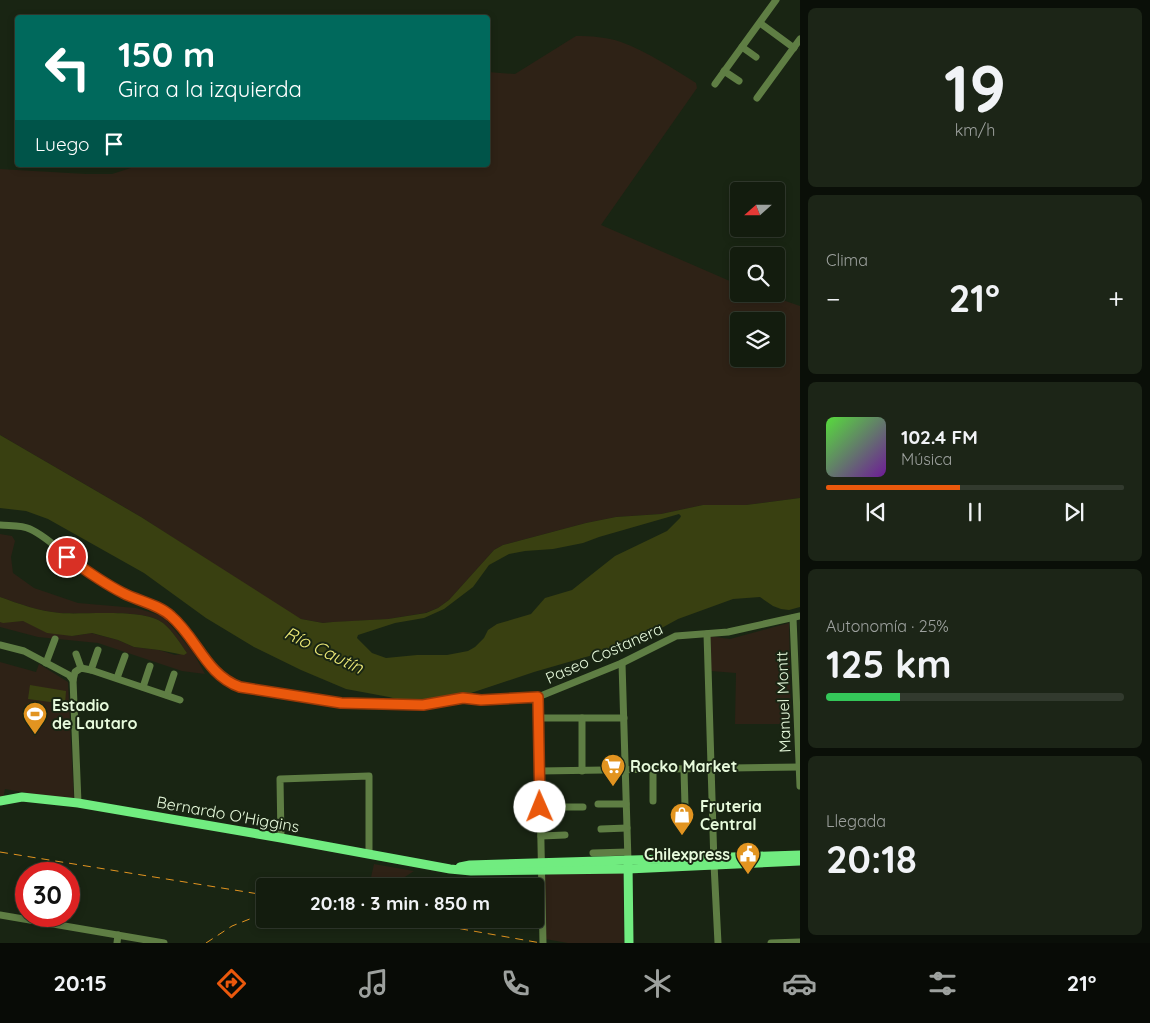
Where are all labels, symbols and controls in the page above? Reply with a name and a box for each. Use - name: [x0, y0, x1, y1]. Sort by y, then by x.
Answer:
- text: 150 m: [118, 32, 215, 76]
- icon: left: [35, 35, 100, 100]
- text: 19: [944, 47, 1006, 128]
- text: Gira a la izquierda: [118, 75, 302, 103]
- text: km/h: [955, 120, 995, 140]
- icon: arrive: [100, 130, 128, 158]
- text: Luego: [35, 132, 90, 156]
- north arrow: [730, 182, 785, 238]
- map controls: [730, 182, 785, 367]
- button: search: [730, 247, 785, 302]
- text: Clima: [826, 250, 868, 270]
- text: 21°: [949, 274, 1000, 322]
- text: −: [826, 281, 841, 316]
- text: +: [1108, 281, 1124, 316]
- button: layers: [730, 312, 785, 367]
- text: 102.4 FM: [901, 425, 978, 449]
- text: Música: [901, 449, 952, 469]
- icon: previous: [862, 498, 890, 526]
- icon: pause: [961, 498, 989, 526]
- icon: next: [1060, 498, 1088, 526]
- pin: [46, 536, 88, 578]
- icon: arrive: [53, 543, 81, 571]
- text: Autonomía · 25%: [826, 616, 949, 636]
- street label: Paseo Costanera: [542, 618, 666, 688]
- water label: Río Cautín: [281, 621, 368, 679]
- text: 125 km: [826, 640, 952, 688]
- street label: Manuel Montt: [771, 651, 795, 753]
- place label: Estadio de Lautaro: [52, 695, 137, 733]
- sports icon: Estadio de Lautaro: [22, 701, 48, 735]
- supermarket icon: Rocko Market: [600, 753, 626, 787]
- place label: Rocko Market: [630, 756, 737, 776]
- position arrow: [513, 780, 565, 832]
- street label: Bernardo O'Higgins: [155, 792, 301, 836]
- place label: Fruteria Central: [700, 796, 762, 834]
- shop icon: Fruteria Central: [669, 802, 695, 836]
- text: Llegada: [826, 811, 886, 831]
- text: 20:18: [826, 835, 917, 883]
- public building icon: Chilexpress: [735, 841, 761, 875]
- place label: Chilexpress: [644, 844, 730, 864]
- speed limit sign: 30: [15, 862, 80, 927]
- text: 20:18 · 3 min · 850 m: [310, 891, 490, 915]
- icon: directions: [214, 966, 249, 1001]
- icon: music: [356, 966, 391, 1001]
- icon: phone: [498, 966, 533, 1001]
- icon: climate: [640, 966, 675, 1001]
- icon: car: [782, 966, 817, 1001]
- icon: filters: [925, 966, 960, 1001]
- text: 20:15: [54, 969, 107, 997]
- text: 21°: [1067, 969, 1096, 997]

